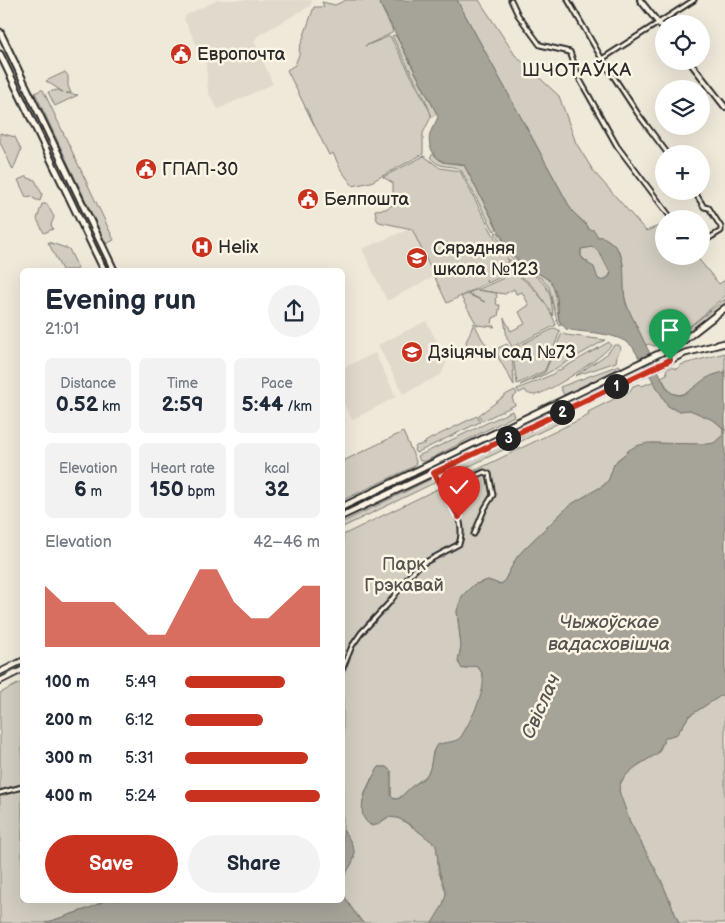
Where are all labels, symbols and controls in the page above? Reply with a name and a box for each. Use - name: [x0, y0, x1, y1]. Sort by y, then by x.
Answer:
- map controls: [655, 15, 710, 265]
- button: locate: [655, 15, 710, 70]
- public building icon: Европочта: [169, 42, 193, 66]
- place label: Европочта: [197, 44, 286, 65]
- district label: ШЧОТАЎКА: [522, 59, 632, 82]
- button: layers: [655, 80, 710, 135]
- button: +: [655, 145, 710, 200]
- public building icon: ГПАП-30: [134, 157, 158, 181]
- place label: ГПАП-30: [162, 159, 238, 180]
- public building icon: Белпошта: [296, 187, 320, 211]
- place label: Белпошта: [324, 189, 409, 210]
- button: −: [655, 210, 710, 265]
- hospital icon: Helix: [190, 235, 214, 259]
- place label: Helix: [218, 237, 259, 258]
- place label: Сярэдняя школа №123: [433, 238, 539, 280]
- school or university icon: Сярэдняя школа №123: [405, 246, 429, 270]
- text: Evening run: [45, 284, 196, 317]
- button: share: [268, 285, 320, 337]
- pin: [649, 309, 691, 360]
- icon: arrive: [656, 316, 684, 344]
- text: 21:01: [45, 320, 79, 339]
- school or university icon: Дзіцячы сад №73: [400, 340, 424, 364]
- place label: Дзіцячы сад №73: [428, 342, 576, 363]
- pin: 1: [604, 374, 628, 398]
- text: Distance: [60, 375, 116, 392]
- text: Time: [167, 375, 198, 392]
- text: Pace: [261, 375, 293, 392]
- text: 1: [614, 378, 619, 395]
- text: 0.52: [56, 392, 98, 417]
- text: 2:59: [161, 392, 204, 417]
- text: 5:44: [242, 392, 284, 417]
- text: km: [98, 398, 120, 415]
- text: /km: [284, 398, 312, 415]
- pin: 2: [550, 400, 574, 424]
- text: 2: [558, 404, 567, 421]
- pin: 3: [496, 426, 520, 450]
- text: 3: [504, 430, 513, 447]
- text: Elevation: [59, 460, 117, 477]
- text: Heart rate: [150, 460, 215, 477]
- text: kcal: [264, 460, 289, 477]
- pin: [438, 466, 480, 517]
- icon: check: [445, 473, 473, 501]
- text: 6: [74, 477, 87, 502]
- text: 150: [150, 477, 184, 502]
- text: 32: [264, 477, 289, 502]
- text: m: [87, 483, 102, 500]
- text: bpm: [184, 483, 215, 500]
- text: Elevation: [45, 533, 112, 552]
- text: 42–46 m: [253, 533, 320, 552]
- park label: Парк Грэкавай: [364, 554, 444, 596]
- water label: Чыжоўскае вадасховішча: [548, 611, 670, 656]
- water label: Свіслач: [517, 670, 566, 743]
- text: 100 m: [45, 673, 90, 692]
- text: 5:49: [125, 673, 156, 692]
- text: 200 m: [45, 711, 92, 730]
- text: 6:12: [125, 711, 154, 730]
- text: 300 m: [45, 749, 92, 768]
- text: 5:31: [125, 749, 153, 768]
- text: 400 m: [45, 787, 92, 806]
- text: 5:24: [125, 787, 156, 806]
- button: Save: [45, 835, 178, 893]
- button: Share: [188, 835, 320, 893]

